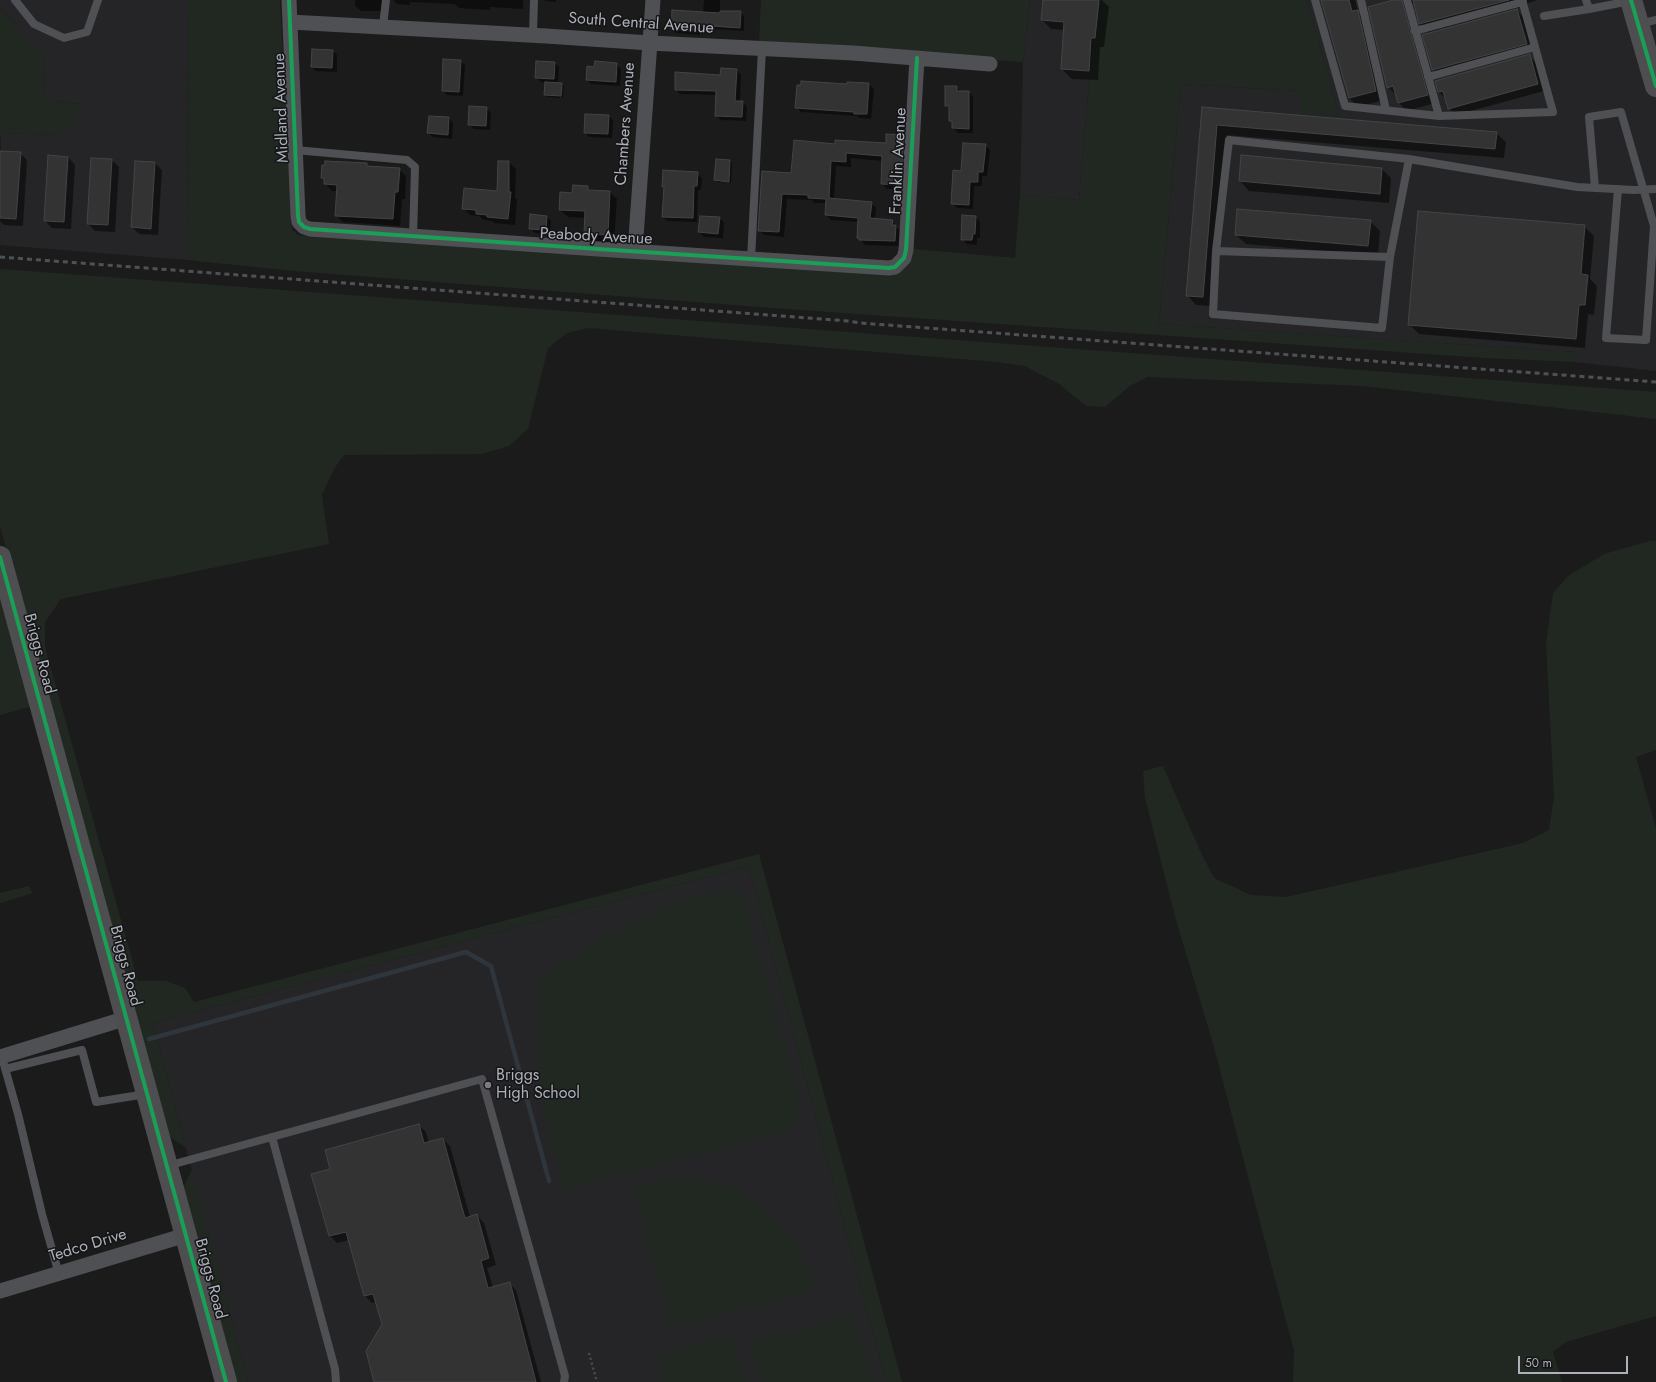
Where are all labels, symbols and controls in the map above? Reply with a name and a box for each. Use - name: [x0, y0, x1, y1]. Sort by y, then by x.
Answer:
- street label: South Central Avenue: [568, 9, 714, 39]
- street label: Midland Avenue: [270, 53, 294, 163]
- street label: Chambers Avenue: [612, 62, 640, 186]
- street label: Franklin Avenue: [887, 107, 911, 215]
- street label: Peabody Avenue: [539, 224, 653, 250]
- street label: Briggs Road: [19, 612, 59, 696]
- street label: Briggs Road: [105, 924, 145, 1008]
- place label: Briggs High School: [496, 1066, 580, 1104]
- marker: Briggs High School: [483, 1080, 493, 1090]
- street label: Tedco Drive: [47, 1225, 129, 1267]
- street label: Briggs Road: [190, 1237, 230, 1321]
- scale bar: [1520, 1348, 1630, 1374]
- text: 50 m: [1525, 1354, 1552, 1372]

